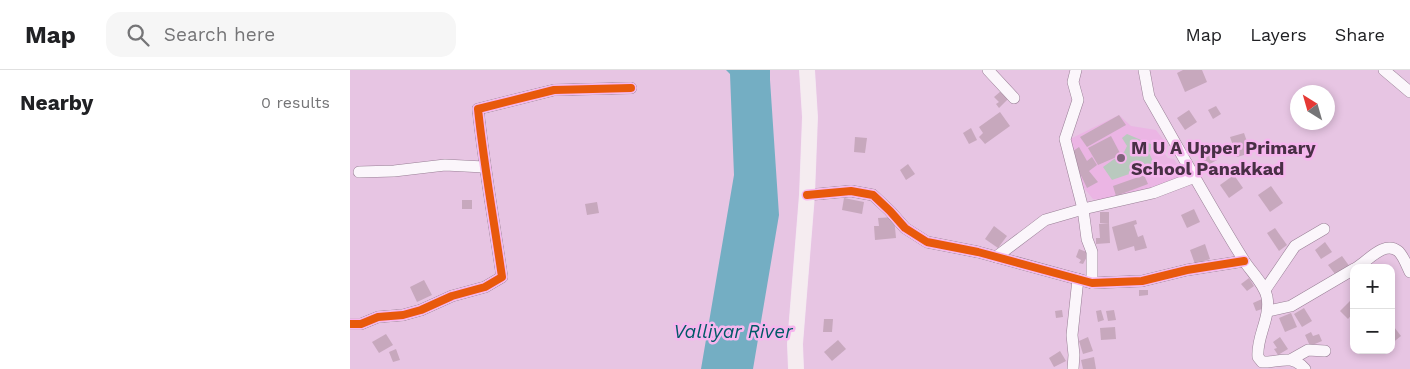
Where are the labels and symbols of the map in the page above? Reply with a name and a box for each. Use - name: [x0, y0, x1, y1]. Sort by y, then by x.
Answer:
- north arrow: [1290, 85, 1335, 130]
- place label: M U A Upper Primary School Panakkad: [1131, 137, 1316, 179]
- marker: M U A Upper Primary School Panakkad: [1115, 152, 1127, 164]
- water label: Valliyar River: [673, 320, 793, 343]

